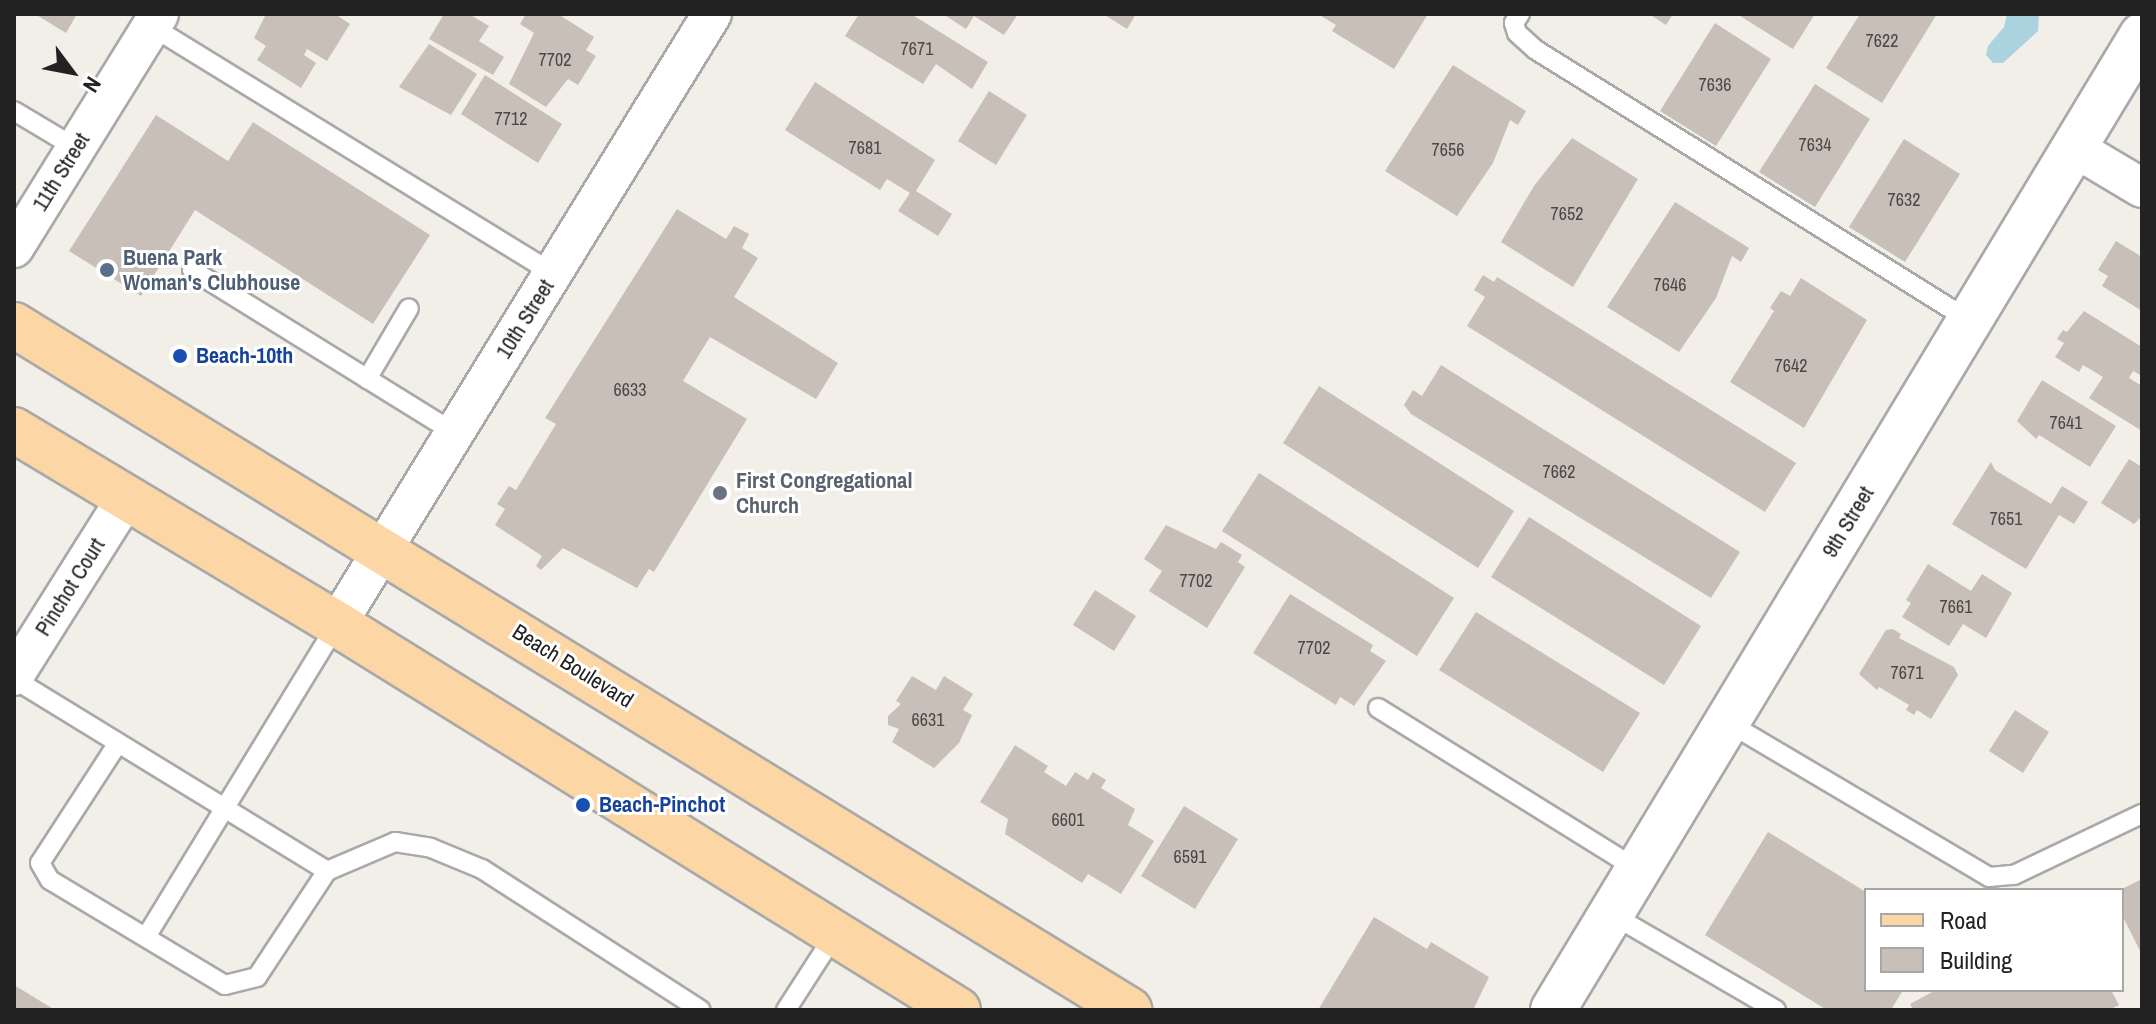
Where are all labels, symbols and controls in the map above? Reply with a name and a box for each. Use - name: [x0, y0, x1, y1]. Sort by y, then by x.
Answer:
- house number: 7622: [1866, 30, 1898, 52]
- north arrow: [32, 32, 112, 112]
- house number: 7671: [901, 38, 933, 60]
- house number: 7702: [539, 49, 571, 71]
- text: N: [76, 71, 109, 98]
- house number: 7636: [1699, 74, 1731, 96]
- house number: 7712: [495, 108, 527, 130]
- street label: 11th Street: [27, 128, 95, 216]
- house number: 7634: [1799, 134, 1831, 156]
- house number: 7681: [849, 137, 881, 159]
- house number: 7656: [1432, 139, 1464, 161]
- house number: 7632: [1888, 189, 1920, 211]
- house number: 7652: [1551, 203, 1583, 225]
- place label: Buena Park Woman's Clubhouse: [123, 244, 300, 296]
- marker: Buena Park Woman's Clubhouse: [98, 261, 116, 279]
- house number: 7646: [1654, 274, 1686, 296]
- street label: 10th Street: [490, 275, 560, 363]
- place label: Beach-10th: [196, 343, 293, 369]
- marker: Beach-10th: [171, 347, 189, 365]
- house number: 7642: [1775, 355, 1807, 377]
- house number: 6633: [614, 379, 646, 401]
- house number: 7641: [2050, 412, 2082, 434]
- house number: 7662: [1543, 461, 1575, 483]
- place label: First Congregational Church: [736, 467, 912, 518]
- street label: 9th Street: [1817, 482, 1879, 562]
- marker: First Congregational Church: [711, 484, 729, 502]
- house number: 7651: [1990, 508, 2022, 530]
- street label: Pinchot Court: [30, 533, 110, 641]
- house number: 7702: [1180, 570, 1212, 592]
- house number: 7661: [1940, 596, 1972, 618]
- street label: Beach Boulevard: [508, 618, 638, 714]
- house number: 7702: [1298, 637, 1330, 659]
- house number: 7671: [1891, 662, 1923, 684]
- house number: 6631: [912, 709, 944, 731]
- place label: Beach-Pinchot: [599, 792, 725, 818]
- marker: Beach-Pinchot: [574, 796, 592, 814]
- house number: 6601: [1052, 809, 1084, 831]
- house number: 6591: [1174, 846, 1206, 868]
- legend: [1864, 888, 2124, 992]
- text: Road: [1940, 904, 1987, 936]
- text: Building: [1940, 944, 2012, 976]

